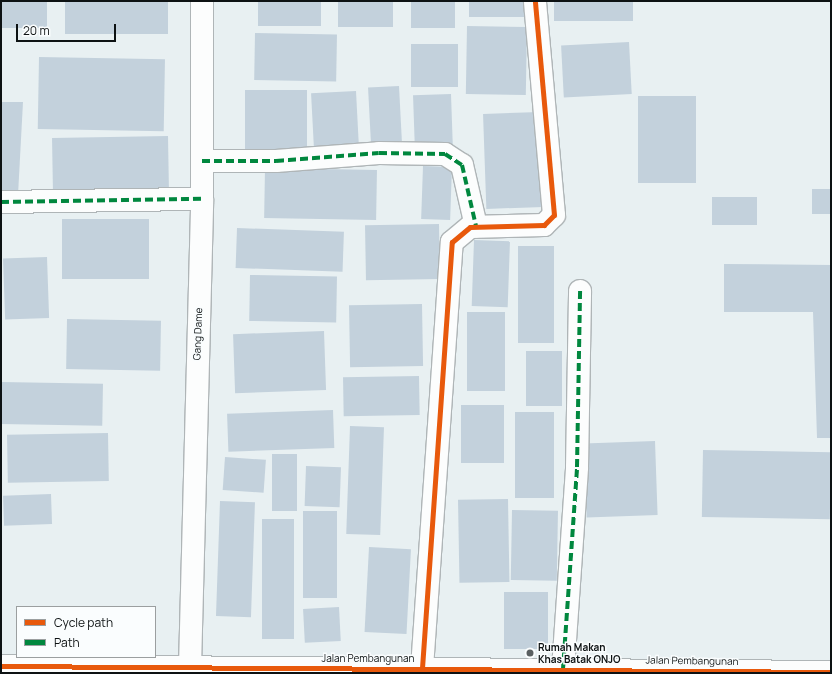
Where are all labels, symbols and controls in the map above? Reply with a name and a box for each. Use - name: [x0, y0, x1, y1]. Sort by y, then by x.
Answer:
- scale bar: [18, 16, 118, 42]
- text: 20 m: [23, 22, 50, 39]
- street label: Gang Dame: [191, 307, 205, 361]
- legend: [16, 606, 156, 658]
- text: Cycle path: [54, 614, 113, 631]
- text: Path: [54, 634, 80, 651]
- place label: Rumah Makan Khas Batak ONJO: [538, 641, 621, 664]
- marker: Rumah Makan Khas Batak ONJO: [525, 648, 535, 658]
- street label: Jalan Pembangunan: [322, 653, 414, 665]
- street label: Jalan Pembangunan: [645, 654, 739, 668]

